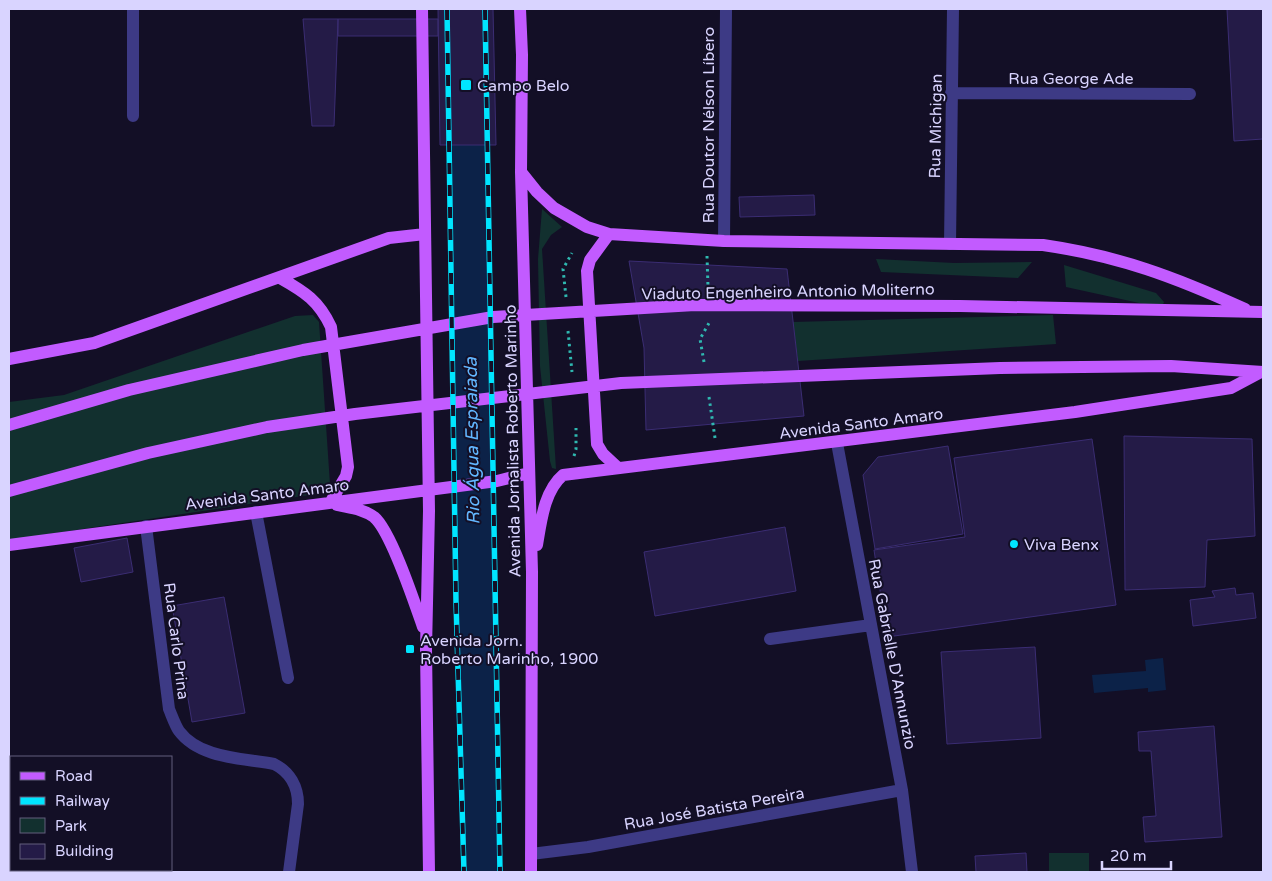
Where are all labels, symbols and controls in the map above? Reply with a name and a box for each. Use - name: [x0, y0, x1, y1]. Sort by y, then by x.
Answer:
- street label: Rua Doutor Nélson Líbero: [699, 27, 719, 223]
- street label: Rua George Ade: [1008, 69, 1134, 89]
- street label: Rua Michigan: [925, 74, 947, 179]
- place label: Campo Belo: [477, 76, 570, 96]
- marker: Campo Belo: [459, 78, 473, 92]
- street label: Viaduto Engenheiro Antonio Moliterno: [641, 279, 935, 305]
- street label: Avenida Jornalista Roberto Marinho: [501, 304, 525, 578]
- water label: Rio Água Espraiada: [460, 356, 484, 525]
- street label: Avenida Santo Amaro: [778, 404, 944, 444]
- street label: Avenida Santo Amaro: [184, 475, 350, 515]
- place label: Viva Benx: [1024, 535, 1099, 555]
- marker: Viva Benx: [1008, 538, 1020, 550]
- street label: Rua Gabrielle D'Annunzio: [864, 557, 920, 751]
- street label: Rua Carlo Prina: [159, 581, 193, 701]
- place label: Avenida Jorn. Roberto Marinho, 1900: [420, 631, 598, 669]
- marker: Avenida Jorn. Roberto Marinho, 1900: [404, 643, 416, 655]
- legend: [10, 756, 172, 871]
- text: Road: [55, 767, 93, 785]
- street label: Rua José Batista Pereira: [622, 783, 806, 835]
- text: Railway: [55, 792, 110, 810]
- text: Park: [55, 817, 87, 835]
- scale bar: [1102, 838, 1171, 870]
- text: Building: [55, 842, 114, 860]
- text: 20 m: [1110, 847, 1147, 865]

